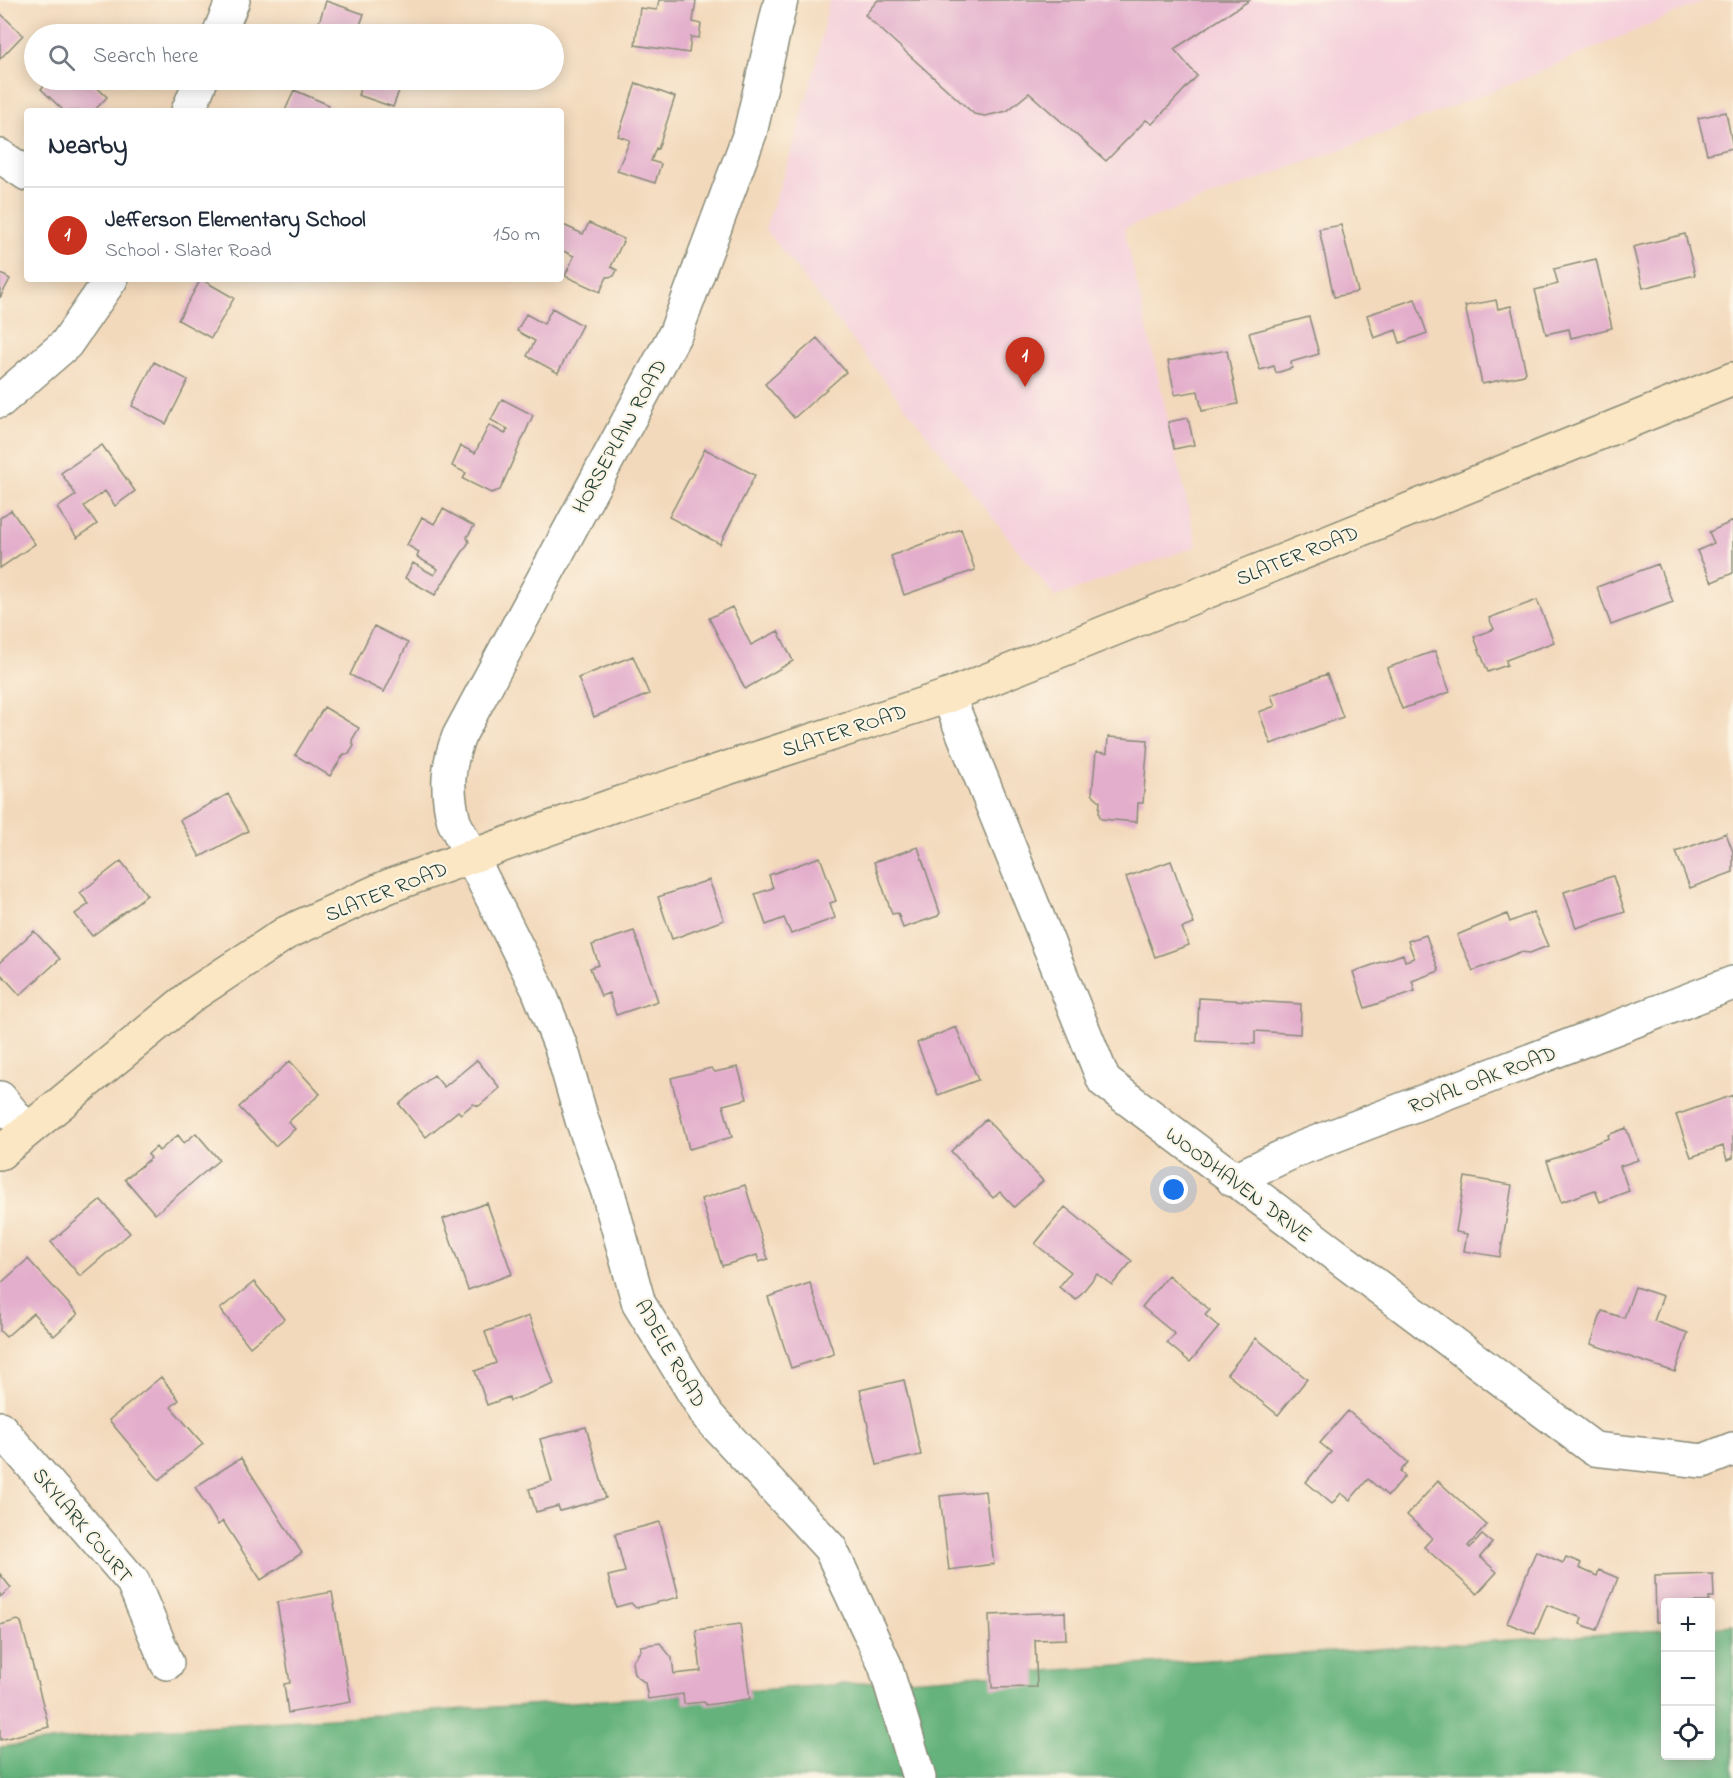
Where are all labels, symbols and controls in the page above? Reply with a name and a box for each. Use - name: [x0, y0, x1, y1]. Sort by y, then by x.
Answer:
- search box: [24, 24, 564, 90]
- icon: search: [45, 41, 78, 74]
- text: Search here: [93, 41, 198, 73]
- text: Nearby: [48, 128, 127, 166]
- text: Jefferson Elementary School: [105, 205, 366, 237]
- text: 1: [64, 221, 71, 250]
- text: 150 m: [493, 221, 540, 250]
- text: School · Slater Road: [105, 237, 271, 266]
- pin: 1: [1006, 338, 1044, 387]
- street label: HORSEPLAIN ROAD: [566, 354, 676, 520]
- street label: SLATER ROAD: [1232, 519, 1364, 595]
- street label: SLATER ROAD: [778, 698, 911, 766]
- street label: SLATER ROAD: [321, 855, 453, 931]
- street label: ROYAL OAK ROAD: [1405, 1039, 1561, 1123]
- street label: WOODHAVEN DRIVE: [1158, 1120, 1317, 1251]
- your location: [1159, 1175, 1188, 1204]
- street label: ADELE ROAD: [626, 1294, 712, 1414]
- street label: SKYLARK COURT: [24, 1462, 139, 1591]
- map controls: [1661, 1598, 1715, 1760]
- button: +: [1661, 1598, 1715, 1652]
- button: −: [1661, 1652, 1715, 1706]
- button: locate: [1661, 1706, 1715, 1760]

